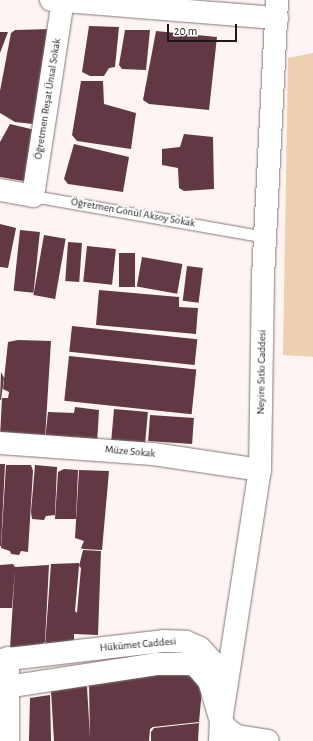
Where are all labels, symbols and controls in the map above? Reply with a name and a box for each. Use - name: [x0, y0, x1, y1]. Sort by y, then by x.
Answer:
- scale bar: [169, 16, 239, 42]
- text: 20 m: [174, 25, 197, 37]
- street label: Öğretmen Reşat Ünsal Sokak: [32, 38, 64, 160]
- street label: Öğretmen Gönül Aksoy Sokak: [70, 196, 196, 230]
- street label: Neyire Sıtkı Caddesi: [255, 329, 269, 415]
- street label: Müze Sokak: [104, 443, 156, 461]
- street label: Hükümet Caddesi: [99, 635, 177, 655]

